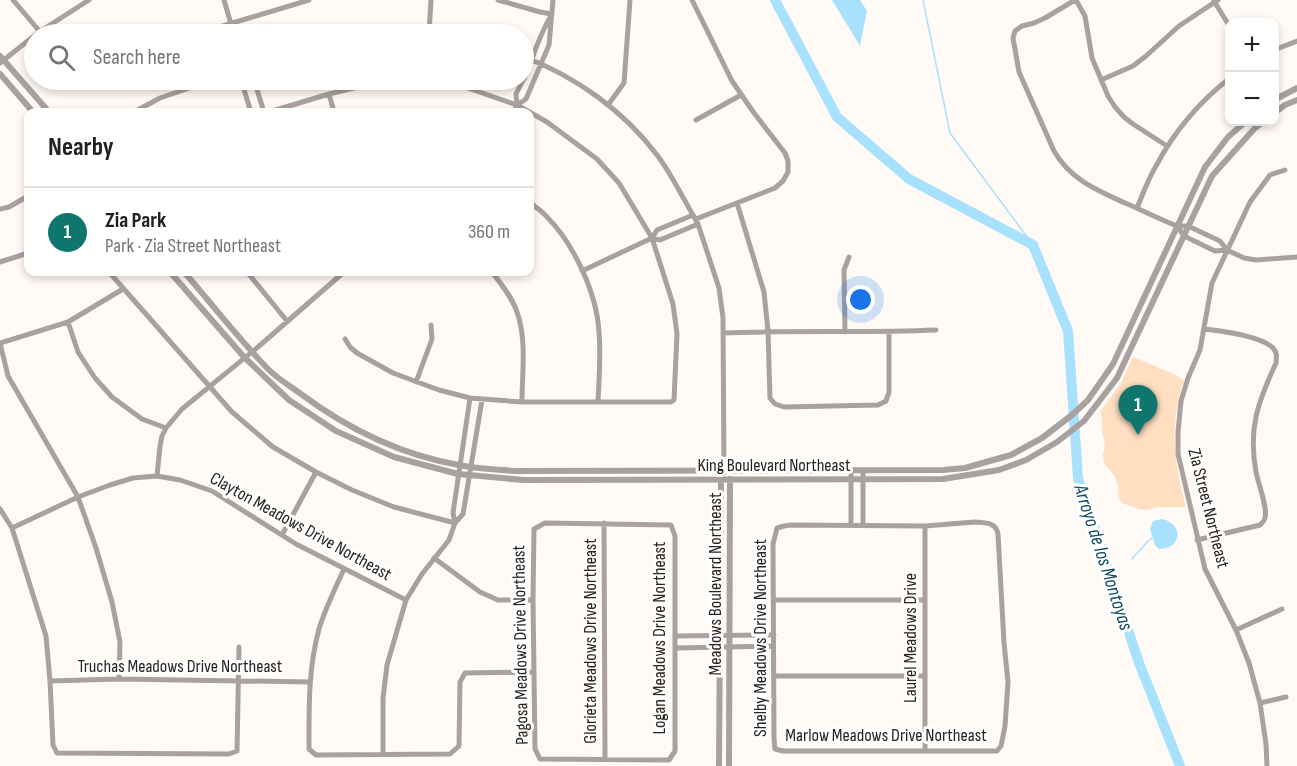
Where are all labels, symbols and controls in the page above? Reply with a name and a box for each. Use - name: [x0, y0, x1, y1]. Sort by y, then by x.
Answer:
- map controls: [1225, 18, 1279, 126]
- button: +: [1225, 18, 1279, 72]
- search box: [24, 24, 534, 90]
- icon: search: [45, 41, 78, 74]
- text: Search here: [93, 44, 180, 71]
- button: −: [1225, 72, 1279, 126]
- text: Nearby: [48, 132, 114, 163]
- text: Zia Park: [105, 207, 166, 234]
- text: 1: [64, 220, 71, 244]
- text: 360 m: [468, 220, 510, 244]
- text: Park · Zia Street Northeast: [105, 234, 281, 258]
- your location: [846, 285, 875, 314]
- pin: 1: [1118, 386, 1158, 435]
- street label: Zia Street Northeast: [1183, 446, 1234, 571]
- street label: King Boulevard Northeast: [698, 455, 851, 476]
- street label: Clayton Meadows Drive Northeast: [206, 468, 396, 585]
- water label: Arroyo de los Montoyas: [1068, 480, 1138, 633]
- street label: Meadows Boulevard Northeast: [705, 492, 726, 675]
- street label: Glorieta Meadows Drive Northeast: [580, 538, 601, 744]
- street label: Shelby Meadows Drive Northeast: [750, 539, 771, 737]
- street label: Logan Meadows Drive Northeast: [649, 541, 670, 735]
- street label: Pagosa Meadows Drive Northeast: [508, 544, 533, 745]
- street label: Laurel Meadows Drive: [900, 573, 921, 703]
- street label: Truchas Meadows Drive Northeast: [78, 656, 283, 677]
- street label: Marlow Meadows Drive Northeast: [785, 725, 987, 746]

